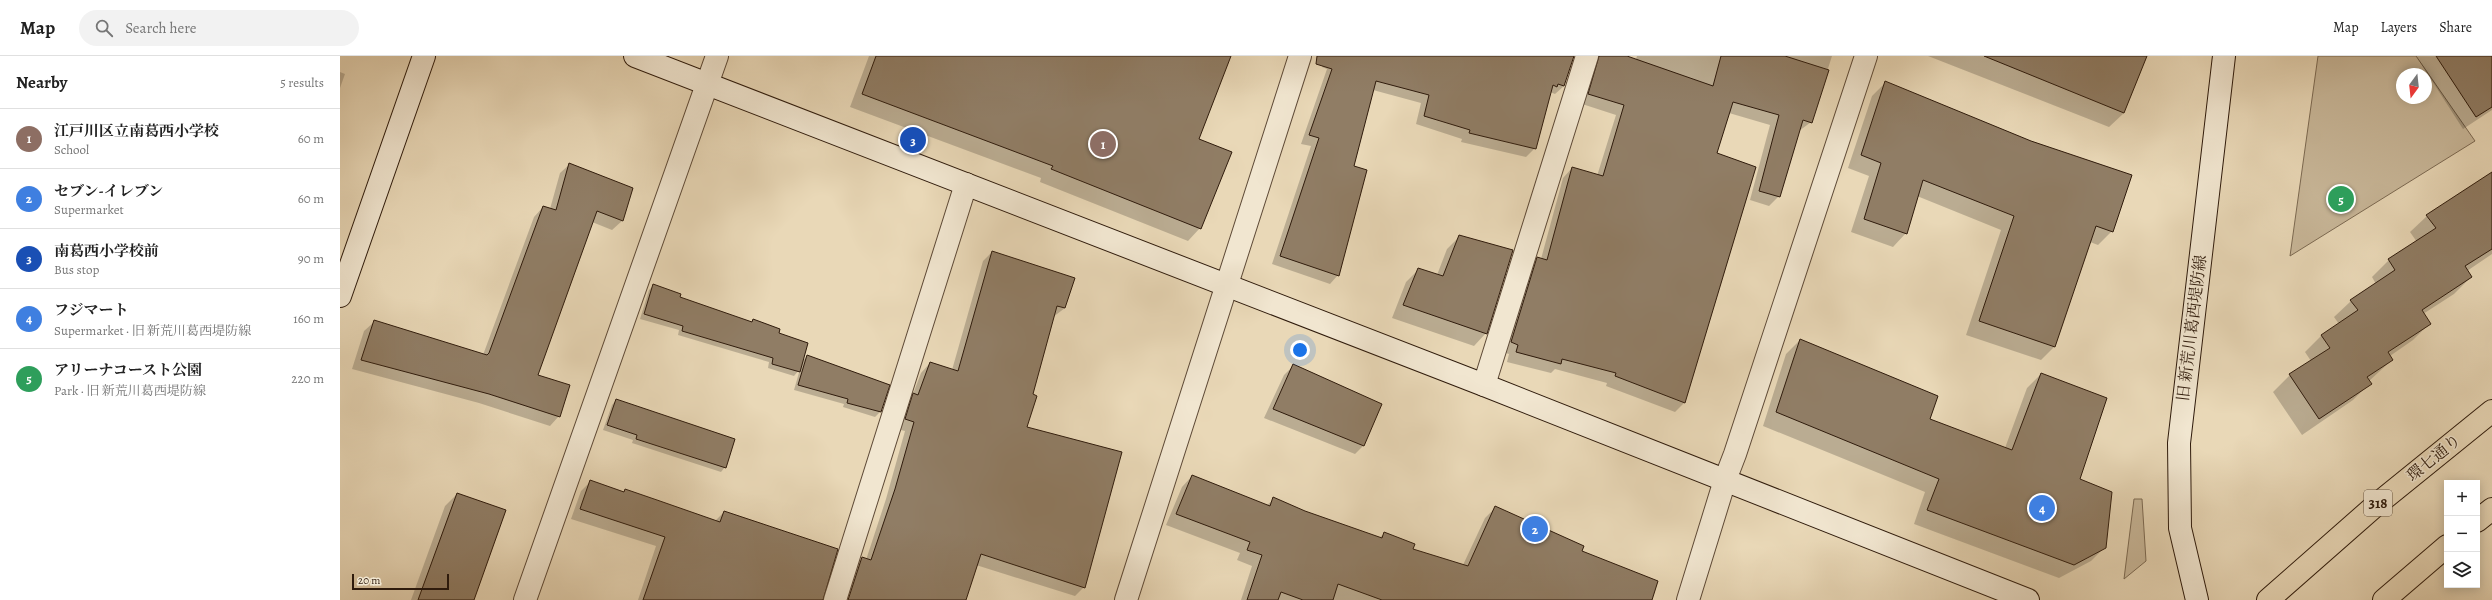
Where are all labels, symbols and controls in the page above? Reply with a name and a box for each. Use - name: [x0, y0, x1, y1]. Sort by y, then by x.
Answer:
- search box: [79, 10, 359, 46]
- text: Map: [20, 15, 55, 41]
- icon: search: [93, 17, 115, 39]
- text: Search here: [125, 18, 197, 38]
- text: Map: [2333, 18, 2359, 37]
- text: Layers: [2381, 18, 2417, 37]
- text: Share: [2439, 18, 2472, 37]
- north arrow: [2396, 68, 2432, 104]
- text: Nearby: [16, 71, 67, 94]
- text: 5 results: [280, 74, 324, 91]
- text: 江戸川区立南葛西小学校: [54, 121, 219, 141]
- pin: 3: [900, 125, 926, 155]
- pin: 1: [1090, 129, 1116, 159]
- text: 1: [27, 130, 31, 147]
- text: 60 m: [298, 130, 324, 147]
- text: School: [54, 141, 89, 158]
- text: セブン-イレブン: [54, 181, 163, 201]
- pin: 5: [2328, 184, 2354, 214]
- text: 2: [26, 190, 32, 207]
- text: 60 m: [298, 190, 324, 207]
- text: Supermarket: [54, 201, 124, 218]
- text: 南葛西小学校前: [54, 241, 159, 261]
- text: 3: [26, 250, 32, 267]
- text: 90 m: [298, 250, 324, 267]
- street label: 旧 新荒川葛西堤防線: [2172, 254, 2212, 402]
- text: Bus stop: [54, 261, 99, 278]
- text: フジマート: [54, 300, 128, 320]
- text: 4: [26, 310, 32, 327]
- text: 160 m: [293, 310, 324, 327]
- text: Supermarket · 旧 新荒川葛西堤防線: [54, 322, 251, 339]
- your location: [1290, 340, 1310, 360]
- text: アリーナコースト公園: [54, 360, 202, 380]
- text: 5: [26, 370, 32, 387]
- text: 220 m: [291, 370, 324, 387]
- text: Park · 旧 新荒川葛西堤防線: [54, 382, 206, 399]
- street label: 環七通り: [2402, 429, 2466, 487]
- map controls: [2444, 480, 2480, 588]
- button: +: [2444, 480, 2480, 516]
- road number: 318: [2364, 490, 2392, 516]
- pin: 4: [2029, 493, 2055, 523]
- pin: 2: [1522, 514, 1548, 544]
- button: −: [2444, 516, 2480, 552]
- button: layers: [2444, 552, 2480, 588]
- scale bar: [352, 572, 449, 591]
- text: 20 m: [358, 573, 380, 588]

